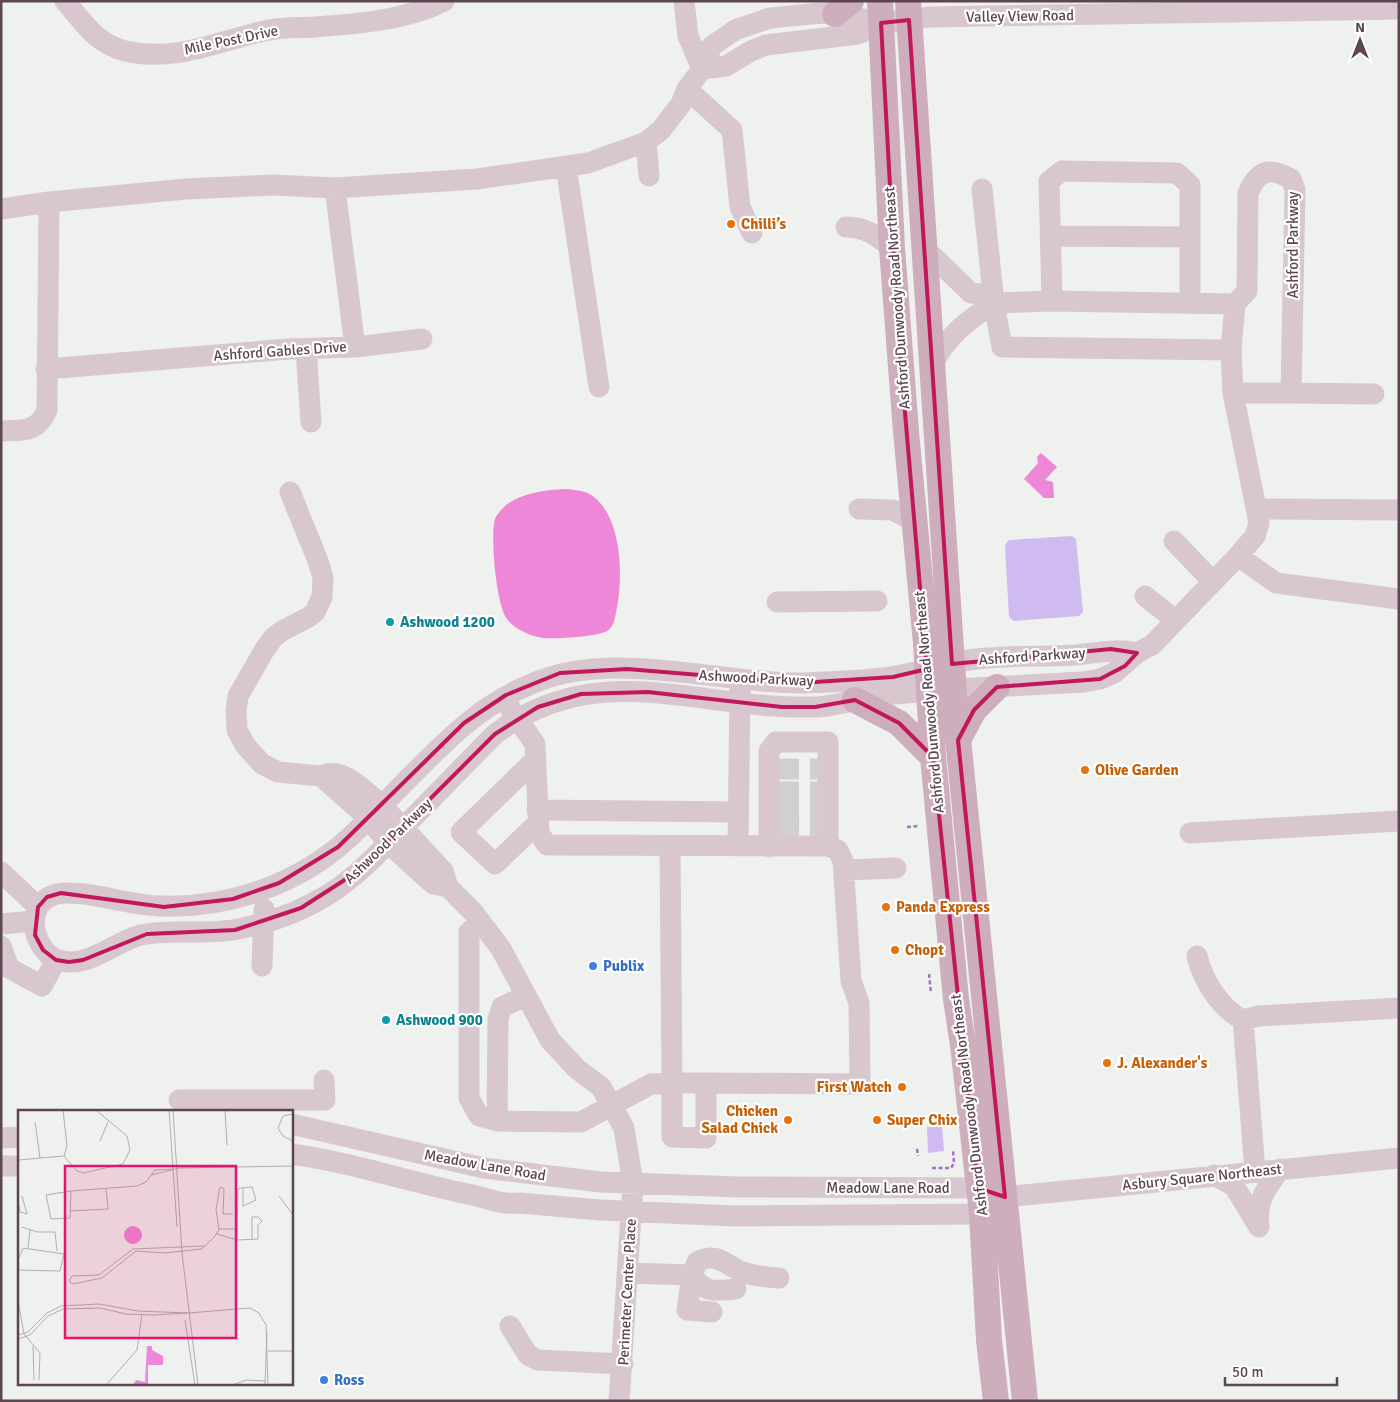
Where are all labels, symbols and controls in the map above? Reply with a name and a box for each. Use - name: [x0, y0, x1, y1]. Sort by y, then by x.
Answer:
- street label: Valley View Road: [966, 6, 1074, 26]
- north arrow: [1335, 15, 1385, 65]
- text: N: [1355, 19, 1365, 36]
- street label: Mile Post Drive: [182, 21, 280, 59]
- street label: Ashford Dunwoody Road Northeast: [880, 186, 914, 410]
- street label: Ashford Parkway: [1284, 191, 1302, 299]
- place label: Chilli’s: [741, 215, 787, 233]
- marker: Chilli’s: [725, 218, 737, 230]
- street label: Ashford Gables Drive: [213, 337, 347, 365]
- street label: Ashford Dunwoody Road Northeast: [910, 590, 948, 814]
- place label: Ashwood 1200: [400, 613, 495, 631]
- marker: Ashwood 1200: [384, 616, 396, 628]
- street label: Ashford Parkway: [978, 643, 1086, 669]
- street label: Ashwood Parkway: [698, 666, 814, 690]
- place label: Olive Garden: [1095, 761, 1179, 779]
- marker: Olive Garden: [1079, 764, 1091, 776]
- street label: Ashwood Parkway: [340, 795, 436, 887]
- place label: Panda Express: [896, 898, 990, 916]
- marker: Panda Express: [880, 901, 892, 913]
- place label: Chopt: [905, 941, 944, 959]
- marker: Chopt: [889, 944, 901, 956]
- place label: Publix: [603, 957, 645, 975]
- marker: Publix: [587, 960, 599, 972]
- street label: Ashford Dunwoody Road Northeast: [946, 993, 992, 1217]
- place label: Ashwood 900: [396, 1011, 483, 1029]
- marker: Ashwood 900: [380, 1014, 392, 1026]
- place label: J. Alexander's: [1117, 1054, 1208, 1072]
- marker: J. Alexander's: [1101, 1057, 1113, 1069]
- place label: First Watch: [817, 1078, 892, 1096]
- marker: First Watch: [896, 1081, 908, 1093]
- place label: Chicken Salad Chick: [701, 1102, 778, 1137]
- inset map: [18, 1110, 292, 1384]
- place label: Super Chix: [887, 1111, 958, 1129]
- marker: Chicken Salad Chick: [782, 1114, 794, 1126]
- marker: Super Chix: [871, 1114, 883, 1126]
- street label: Meadow Lane Road: [423, 1145, 547, 1185]
- street label: Asbury Square Northeast: [1121, 1160, 1283, 1194]
- street label: Meadow Lane Road: [826, 1179, 950, 1197]
- street label: Perimeter Center Place: [614, 1218, 640, 1366]
- scale bar: [1225, 1354, 1338, 1386]
- text: 50 m: [1232, 1363, 1263, 1381]
- place label: Ross: [334, 1371, 364, 1389]
- marker: Ross: [318, 1374, 330, 1386]

